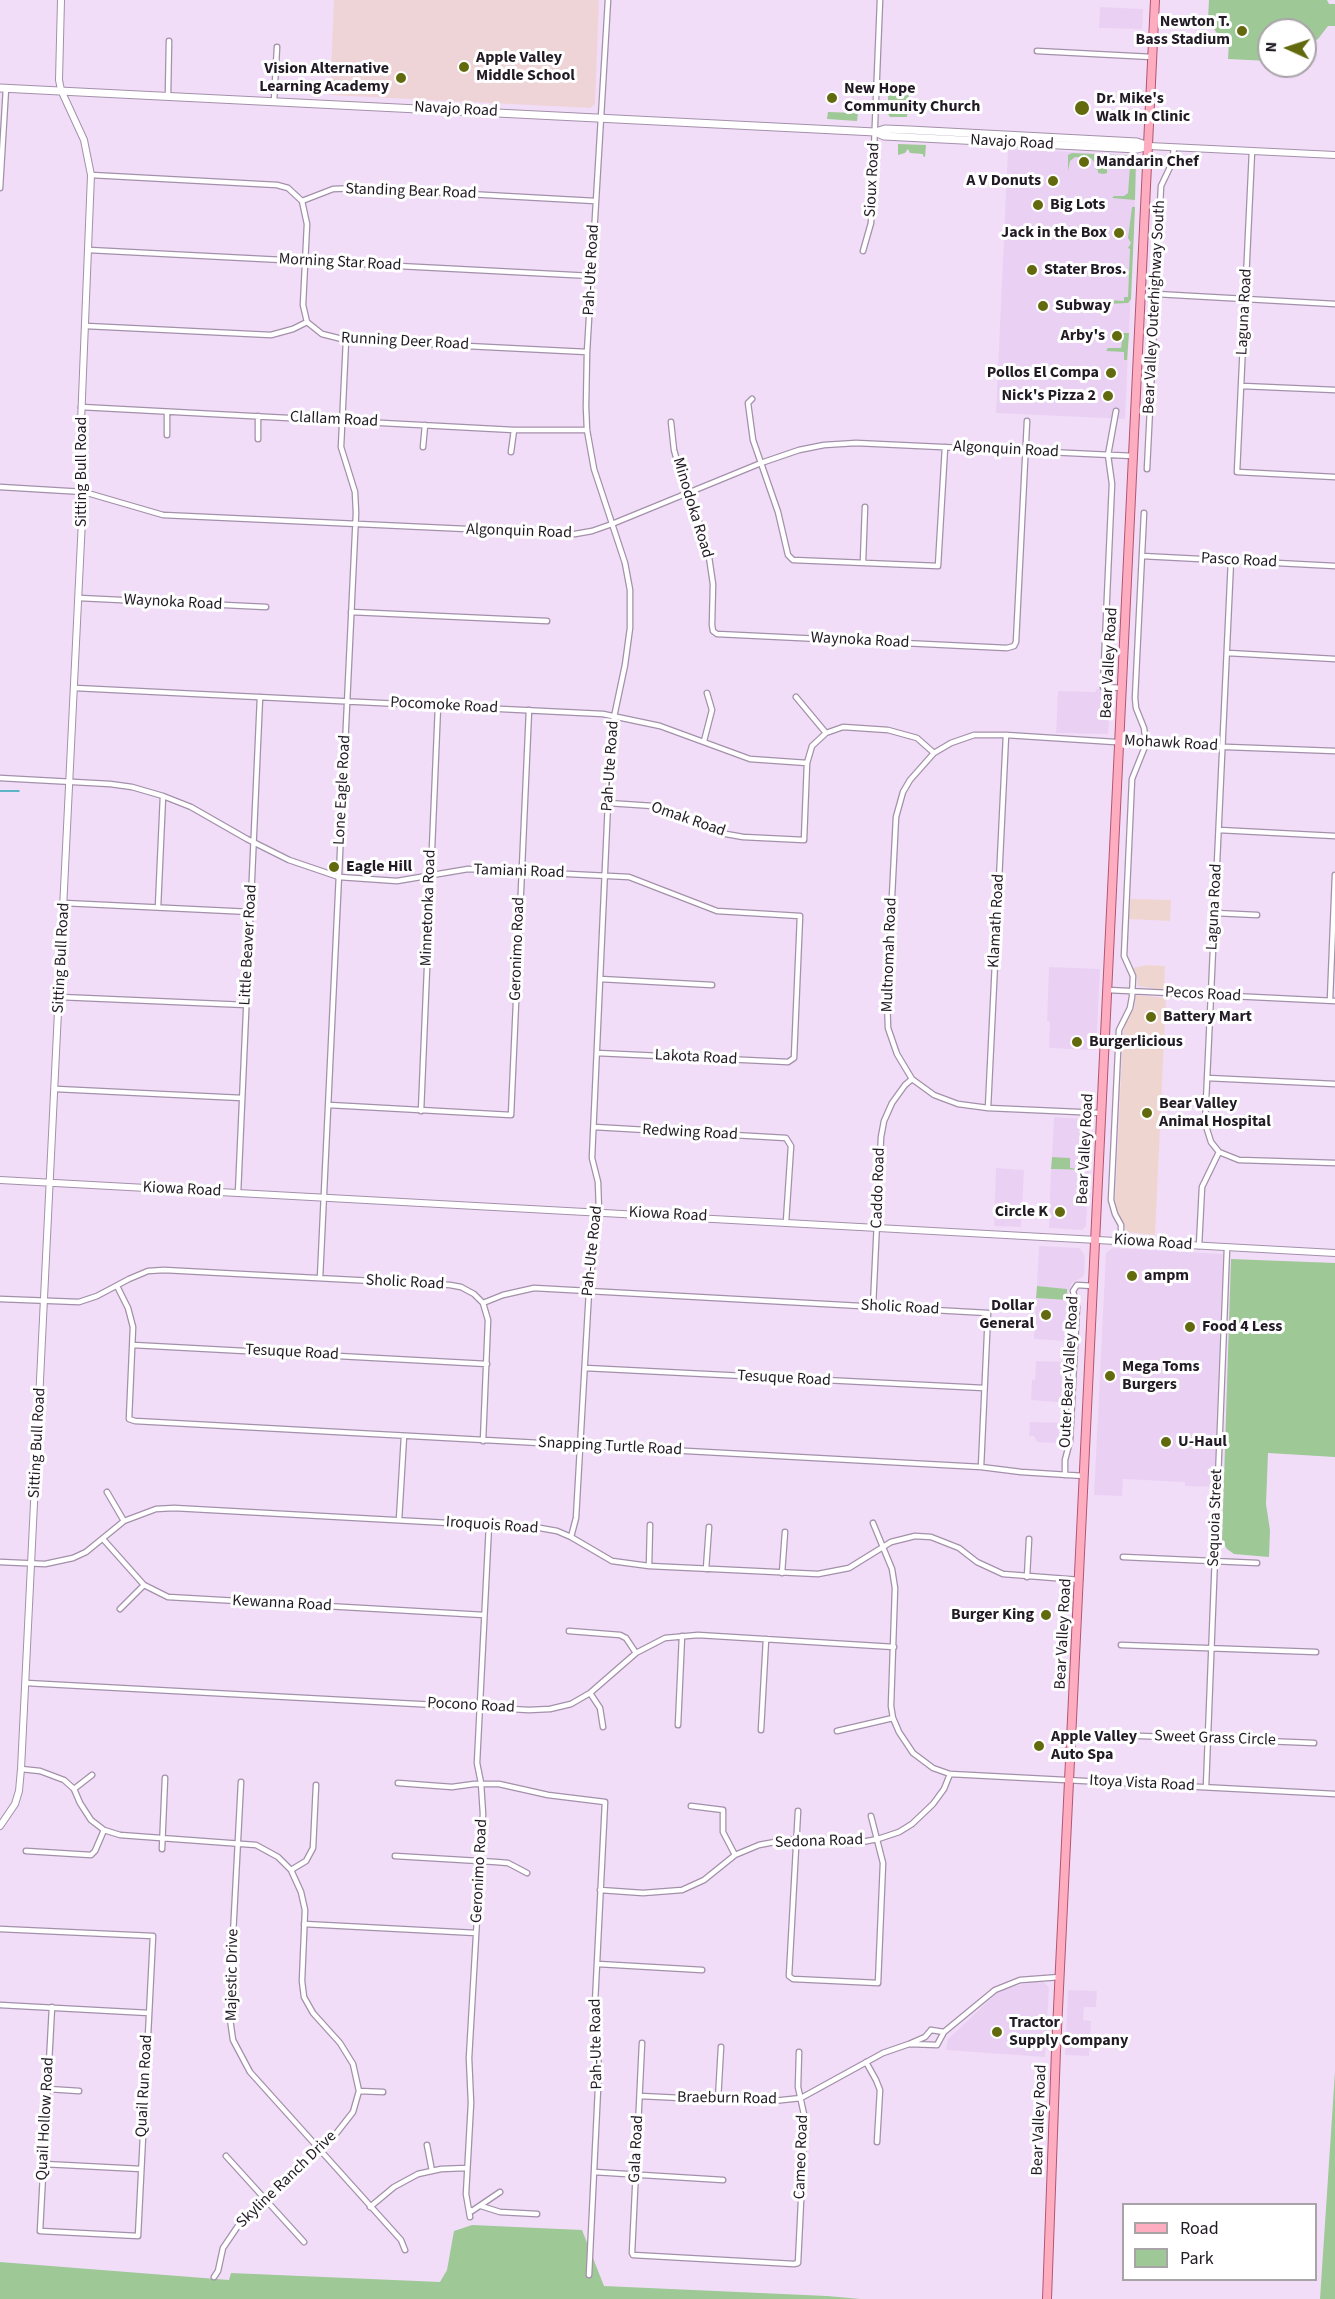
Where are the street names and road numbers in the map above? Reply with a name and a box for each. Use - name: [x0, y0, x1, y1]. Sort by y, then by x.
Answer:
- street label: Navajo Road: [414, 98, 498, 122]
- street label: Navajo Road: [970, 131, 1054, 155]
- street label: Sioux Road: [861, 142, 885, 218]
- street label: Standing Bear Road: [345, 180, 477, 204]
- street label: Bear Valley Outerhighway South: [1140, 200, 1170, 414]
- street label: Pah-Ute Road: [580, 224, 604, 316]
- street label: Morning Star Road: [278, 250, 402, 276]
- street label: Laguna Road: [1233, 268, 1257, 356]
- street label: Running Deer Road: [341, 329, 469, 355]
- street label: Clallam Road: [289, 408, 379, 432]
- street label: Sitting Bull Road: [72, 417, 92, 527]
- street label: Algonquin Road: [953, 438, 1059, 462]
- street label: Minodoka Road: [668, 456, 716, 560]
- street label: Algonquin Road: [466, 521, 572, 543]
- street label: Pasco Road: [1200, 549, 1278, 573]
- street label: Waynoka Road: [123, 591, 223, 615]
- street label: Bear Valley Road: [1098, 607, 1122, 719]
- street label: Waynoka Road: [810, 629, 910, 653]
- street label: Pocomoke Road: [390, 694, 498, 718]
- street label: Pah-Ute Road: [598, 720, 624, 812]
- street label: Mohawk Road: [1124, 732, 1218, 756]
- street label: Lone Eagle Road: [331, 734, 355, 846]
- street label: Omak Road: [648, 798, 728, 842]
- street label: Minnetonka Road: [417, 849, 441, 967]
- street label: Tamiani Road: [473, 861, 565, 883]
- street label: Laguna Road: [1203, 863, 1227, 951]
- street label: Klamath Road: [985, 873, 1009, 969]
- street label: Little Beaver Road: [236, 884, 262, 1006]
- street label: Geronimo Road: [507, 897, 529, 1001]
- street label: Multnomah Road: [878, 897, 902, 1013]
- street label: Sitting Bull Road: [50, 902, 74, 1014]
- street label: Pecos Road: [1164, 983, 1242, 1007]
- street label: Lakota Road: [654, 1046, 738, 1070]
- street label: Bear Valley Road: [1074, 1093, 1098, 1205]
- street label: Redwing Road: [642, 1121, 738, 1145]
- street label: Caddo Road: [868, 1147, 890, 1229]
- street label: Kiowa Road: [142, 1178, 222, 1202]
- street label: Kiowa Road: [628, 1203, 708, 1227]
- street label: Pah-Ute Road: [579, 1205, 607, 1297]
- street label: Kiowa Road: [1113, 1231, 1193, 1255]
- street label: Sholic Road: [365, 1271, 445, 1295]
- street label: Outer Bear Valley Road: [1056, 1295, 1084, 1449]
- street label: Sholic Road: [860, 1296, 940, 1320]
- street label: Tesuque Road: [245, 1341, 339, 1365]
- street label: Tesuque Road: [737, 1367, 831, 1391]
- street label: Sitting Bull Road: [26, 1387, 50, 1499]
- street label: Snapping Turtle Road: [538, 1434, 682, 1460]
- street label: Sequoia Street: [1205, 1469, 1227, 1567]
- street label: Iroquois Road: [445, 1513, 539, 1539]
- street label: Bear Valley Road: [1052, 1578, 1076, 1690]
- street label: Kewanna Road: [232, 1592, 332, 1616]
- street label: Pocono Road: [427, 1694, 515, 1718]
- street label: Sweet Grass Circle: [1154, 1727, 1276, 1751]
- street label: Itoya Vista Road: [1089, 1772, 1195, 1796]
- street label: Geronimo Road: [468, 1819, 492, 1923]
- street label: Sedona Road: [774, 1831, 864, 1853]
- street label: Majestic Drive: [223, 1929, 243, 2021]
- street label: Pah-Ute Road: [587, 1998, 607, 2090]
- street label: Quail Run Road: [133, 2034, 157, 2138]
- street label: Quail Hollow Road: [33, 2057, 59, 2181]
- street label: Bear Valley Road: [1028, 2064, 1052, 2176]
- street label: Braeburn Road: [677, 2089, 777, 2109]
- street label: Cameo Road: [791, 2114, 813, 2200]
- street label: Gala Road: [626, 2115, 648, 2183]
- street label: Skyline Ranch Drive: [233, 2127, 341, 2233]

